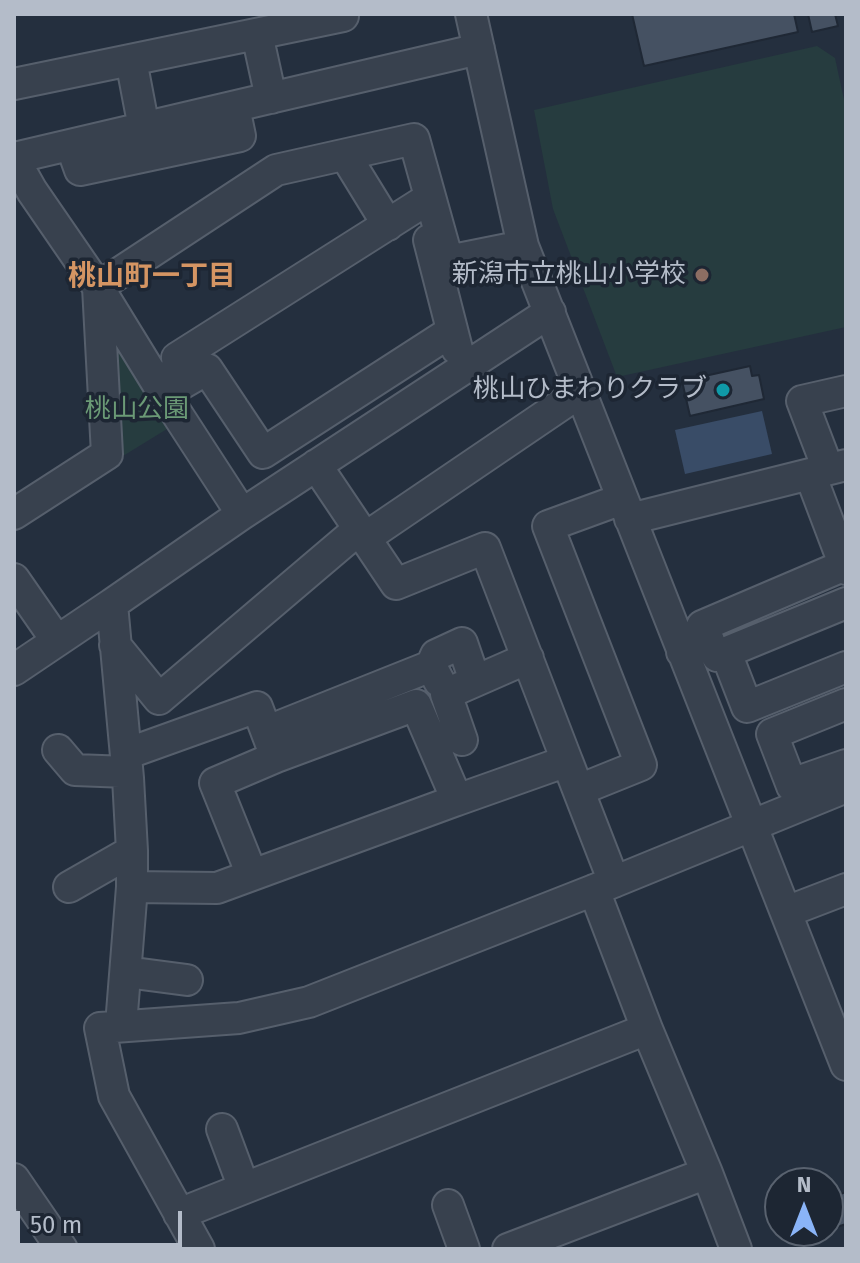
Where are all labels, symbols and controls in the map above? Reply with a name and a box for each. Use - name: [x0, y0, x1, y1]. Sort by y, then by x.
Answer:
- place label: 新潟市立桃山小学校: [452, 259, 686, 291]
- district label: 桃山町一丁目: [68, 260, 236, 294]
- marker: 新潟市立桃山小学校: [693, 266, 711, 284]
- place label: 桃山ひまわりクラブ: [473, 374, 707, 406]
- marker: 桃山ひまわりクラブ: [714, 381, 732, 399]
- park label: 桃山公園: [85, 394, 189, 426]
- north arrow: [764, 1167, 844, 1247]
- text: N: [797, 1171, 811, 1198]
- scale bar: [20, 1195, 186, 1245]
- text: 50 m: [30, 1211, 82, 1239]

